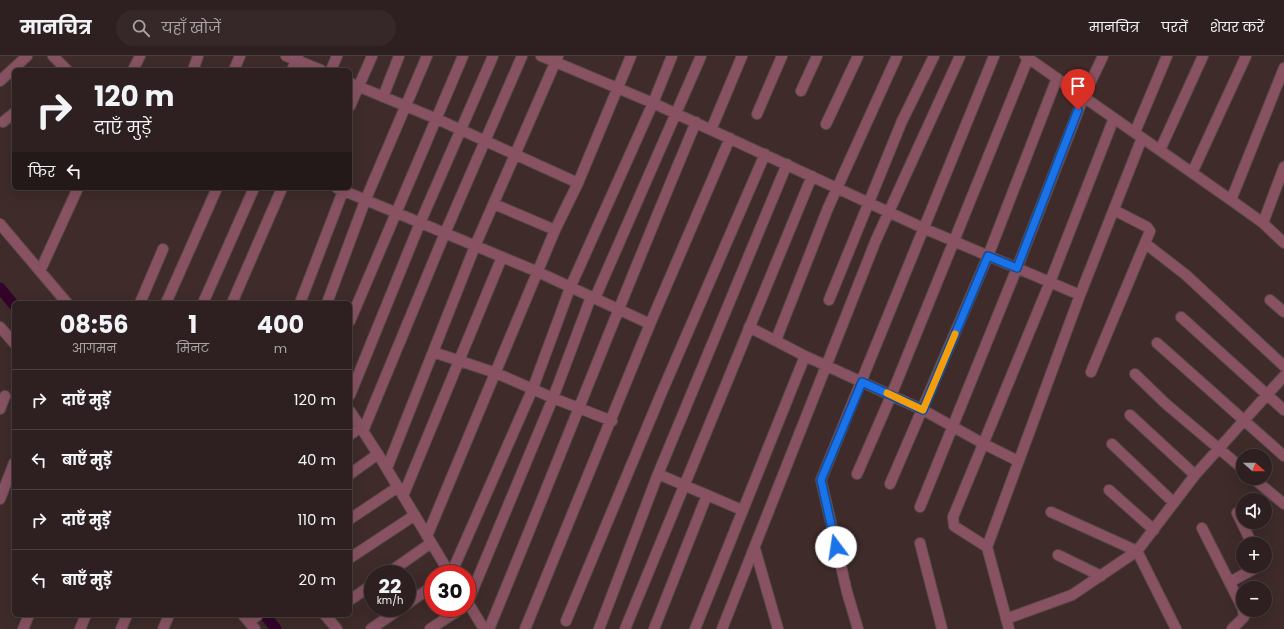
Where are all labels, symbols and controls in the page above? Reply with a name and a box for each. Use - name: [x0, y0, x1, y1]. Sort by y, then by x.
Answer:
- search box: [116, 10, 396, 46]
- text: मानचित्र: [20, 14, 92, 41]
- icon: search: [130, 17, 152, 39]
- text: यहाँ खोजें: [162, 17, 221, 38]
- text: मानचित्र: [1089, 17, 1139, 37]
- text: परतें: [1161, 17, 1188, 37]
- text: शेयर करें: [1210, 17, 1264, 37]
- pin: [1061, 69, 1095, 110]
- icon: arrive: [1067, 75, 1089, 97]
- text: 120 m: [94, 77, 174, 116]
- icon: right: [28, 84, 80, 136]
- text: दाएँ मुड़ें: [94, 115, 151, 140]
- icon: left: [63, 160, 85, 182]
- text: फिर: [28, 161, 55, 182]
- text: 08:56: [60, 308, 129, 341]
- text: 1: [188, 308, 197, 341]
- text: 400: [257, 308, 304, 341]
- text: आगमन: [72, 339, 116, 358]
- text: मिनट: [176, 339, 209, 358]
- text: m: [274, 339, 287, 358]
- icon: right: [28, 389, 50, 411]
- text: दाएँ मुड़ें: [62, 389, 110, 410]
- text: 120 m: [294, 389, 336, 410]
- icon: left: [28, 449, 50, 471]
- text: बाएँ मुड़ें: [62, 449, 111, 470]
- text: 40 m: [298, 449, 336, 470]
- north arrow: [1236, 449, 1272, 485]
- map controls: [1236, 449, 1272, 617]
- button: sound: [1236, 493, 1272, 529]
- icon: right: [28, 509, 50, 531]
- text: दाएँ मुड़ें: [62, 509, 110, 530]
- text: 110 m: [298, 509, 336, 530]
- position arrow: [815, 526, 857, 568]
- button: +: [1236, 537, 1272, 573]
- speed limit sign: 30: [424, 565, 476, 617]
- icon: left: [28, 569, 50, 591]
- text: बाएँ मुड़ें: [62, 569, 111, 590]
- text: 20 m: [298, 569, 336, 590]
- text: 22: [379, 572, 401, 600]
- button: −: [1236, 581, 1272, 617]
- text: km/h: [377, 593, 403, 608]

